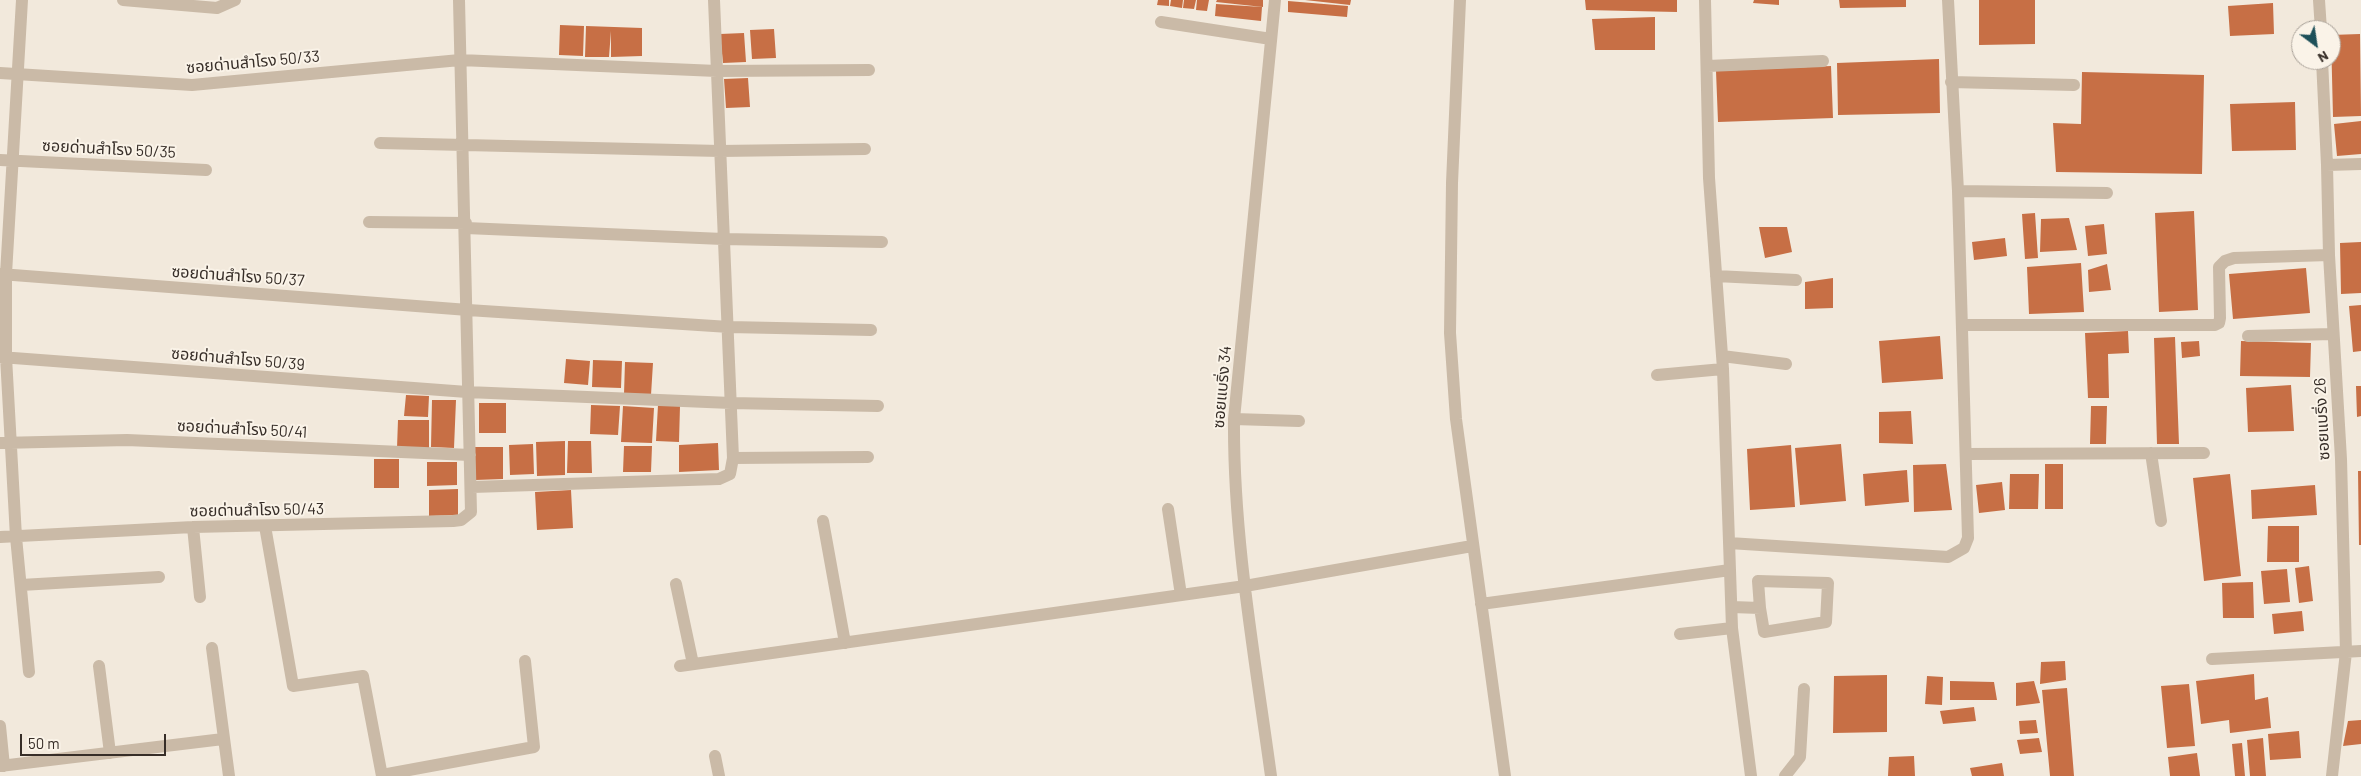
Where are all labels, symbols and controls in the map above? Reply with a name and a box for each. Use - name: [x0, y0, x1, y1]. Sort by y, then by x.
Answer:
- north arrow: [2291, 20, 2341, 70]
- street label: ซอยด่านสำโรง 50/33: [185, 47, 321, 77]
- text: N: [2315, 48, 2332, 67]
- street label: ซอยด่านสำโรง 50/35: [42, 136, 176, 162]
- street label: ซอยด่านสำโรง 50/37: [171, 262, 305, 290]
- street label: ซอยด่านสำโรง 50/39: [170, 344, 306, 374]
- street label: ซอยแบริ่ง 34: [1209, 345, 1235, 429]
- street label: ซอยแบริ่ง 26: [2310, 377, 2334, 461]
- street label: ซอยด่านสำโรง 50/41: [176, 416, 308, 442]
- street label: ซอยด่านสำโรง 50/43: [190, 499, 324, 521]
- scale bar: [22, 724, 169, 756]
- text: 50 m: [28, 734, 60, 752]

